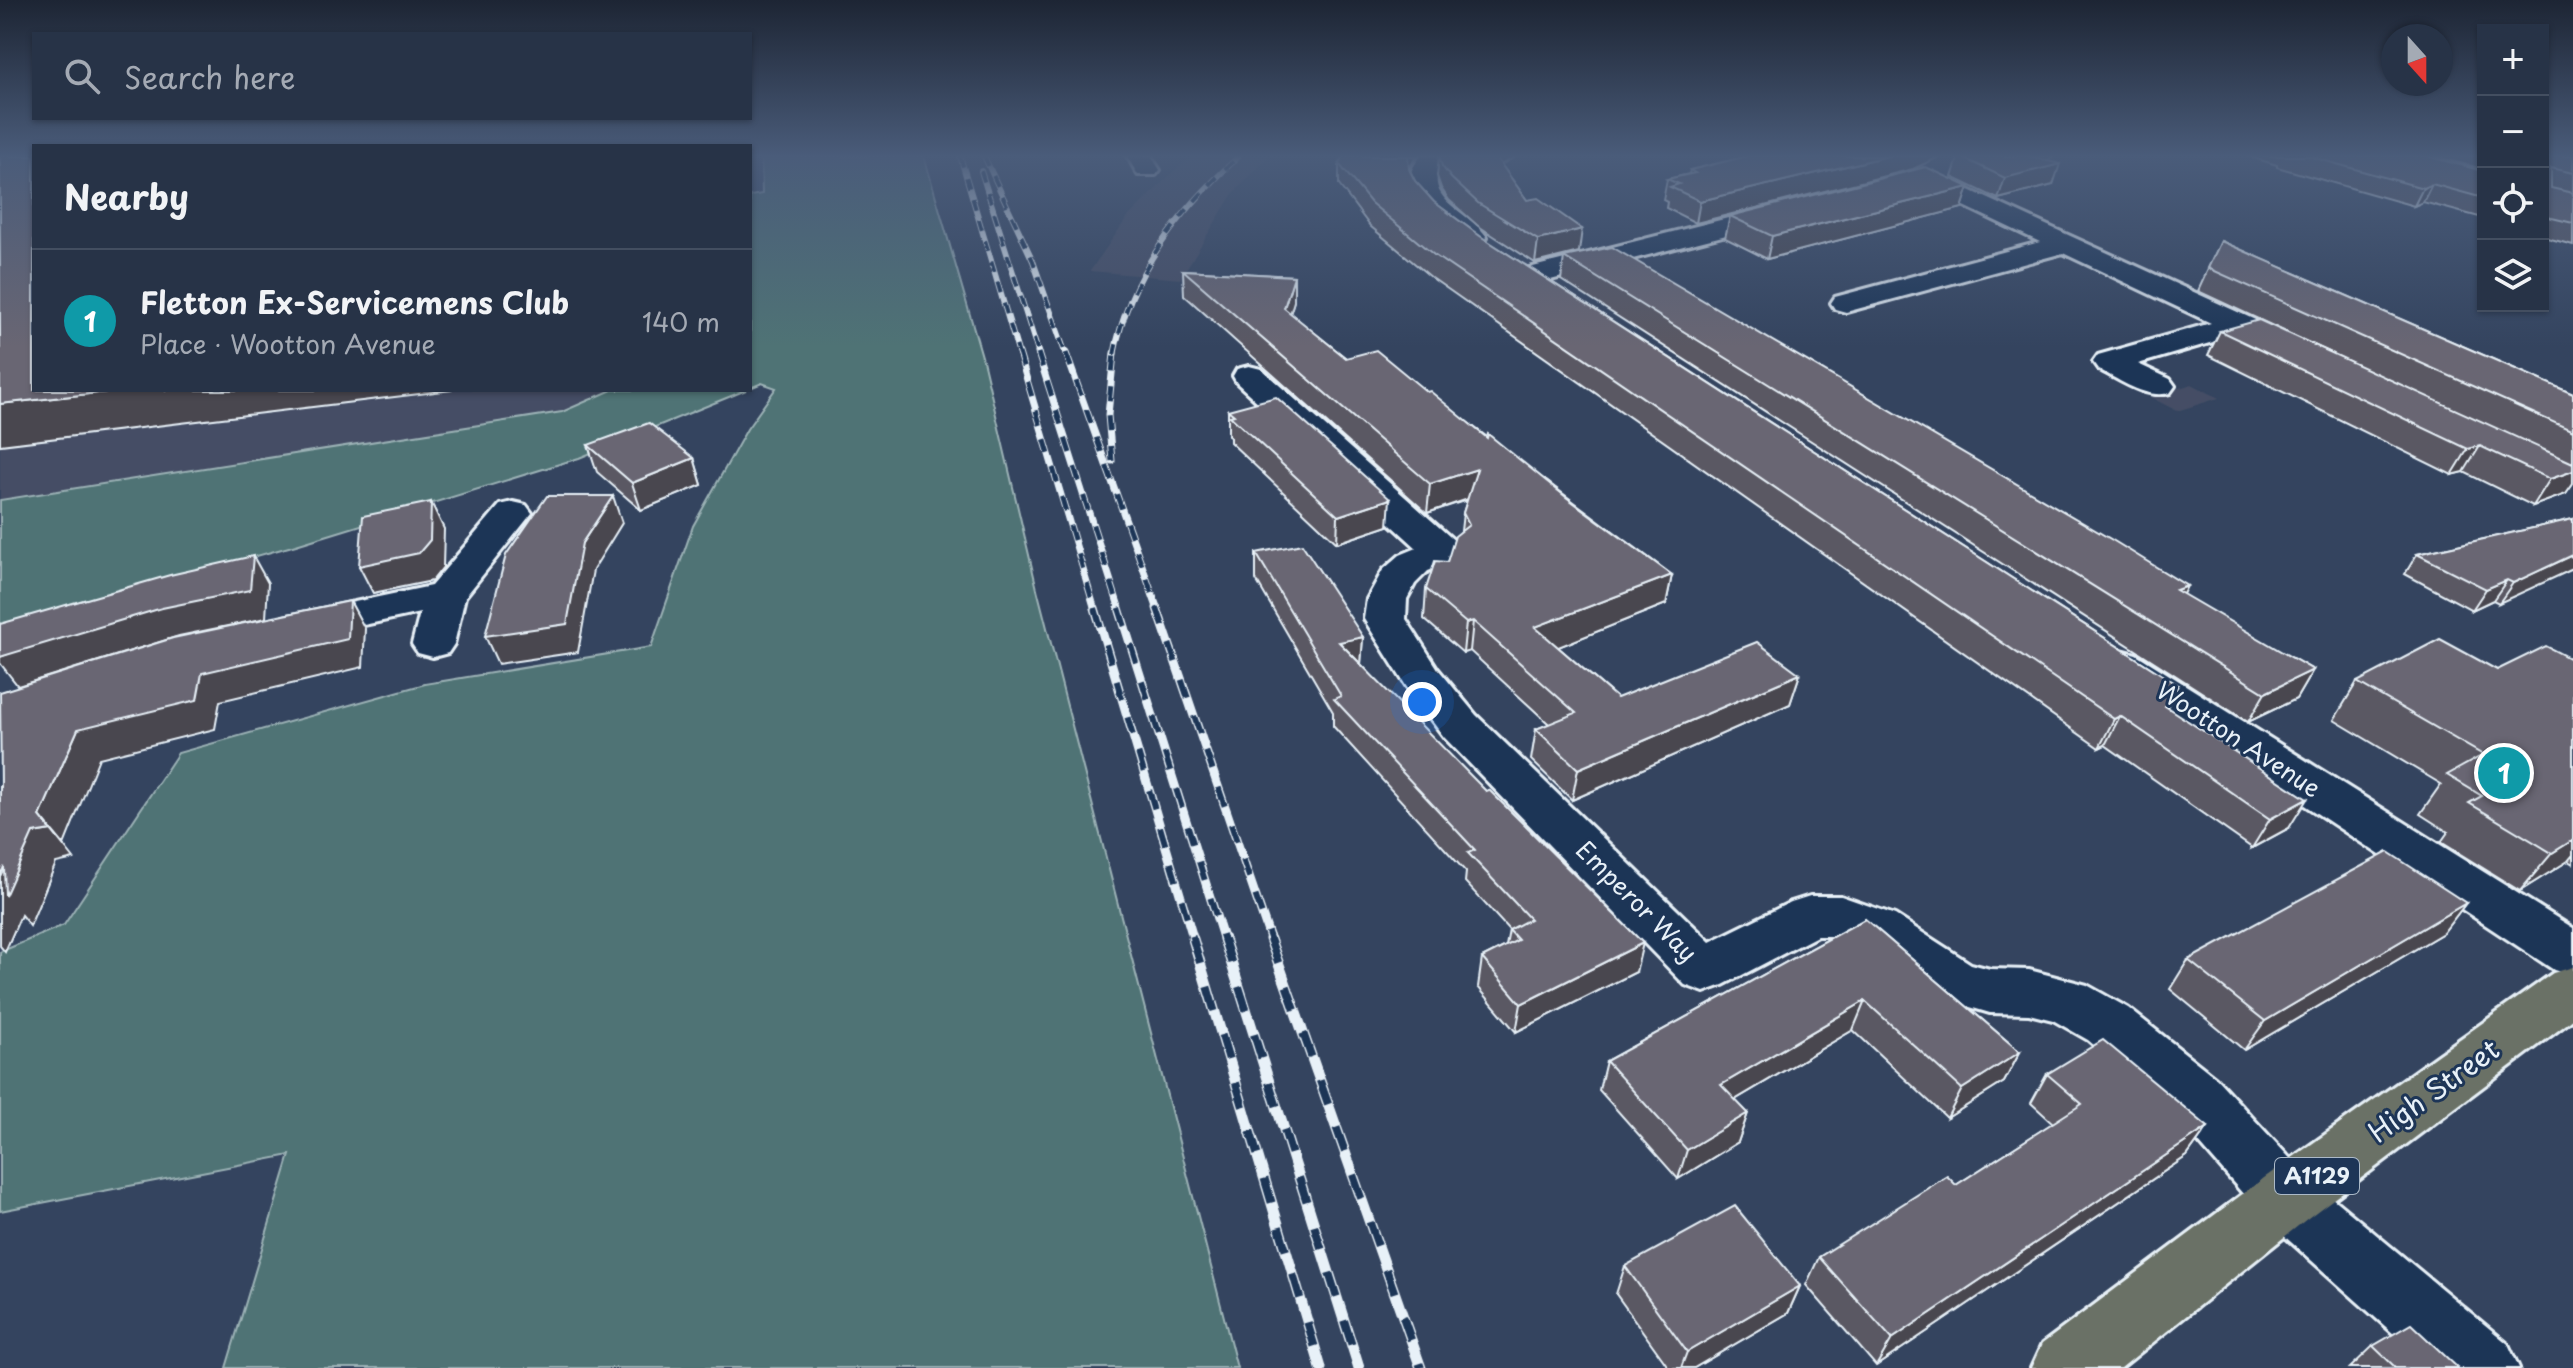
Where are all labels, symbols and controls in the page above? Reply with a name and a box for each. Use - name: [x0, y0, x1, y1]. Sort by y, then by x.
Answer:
- north arrow: [2381, 24, 2453, 96]
- map controls: [2477, 24, 2549, 312]
- button: +: [2477, 24, 2549, 96]
- search box: [32, 32, 752, 120]
- icon: search: [60, 54, 104, 98]
- text: Search here: [124, 54, 296, 99]
- button: −: [2477, 96, 2549, 168]
- button: locate: [2477, 168, 2549, 240]
- text: Nearby: [64, 170, 189, 222]
- button: layers: [2477, 240, 2549, 312]
- text: Fletton Ex-Servicemens Club: [140, 279, 569, 324]
- text: 1: [84, 302, 96, 341]
- text: 140 m: [642, 302, 720, 341]
- text: Place · Wootton Avenue: [140, 324, 436, 363]
- street label: Wootton Avenue: [2150, 672, 2328, 805]
- your location: [1402, 682, 1442, 722]
- pin: 1: [2478, 743, 2530, 803]
- street label: Emperor Way: [1569, 832, 1706, 969]
- street label: High Street: [2359, 1027, 2508, 1152]
- road number: A1129: [2275, 1158, 2359, 1194]

